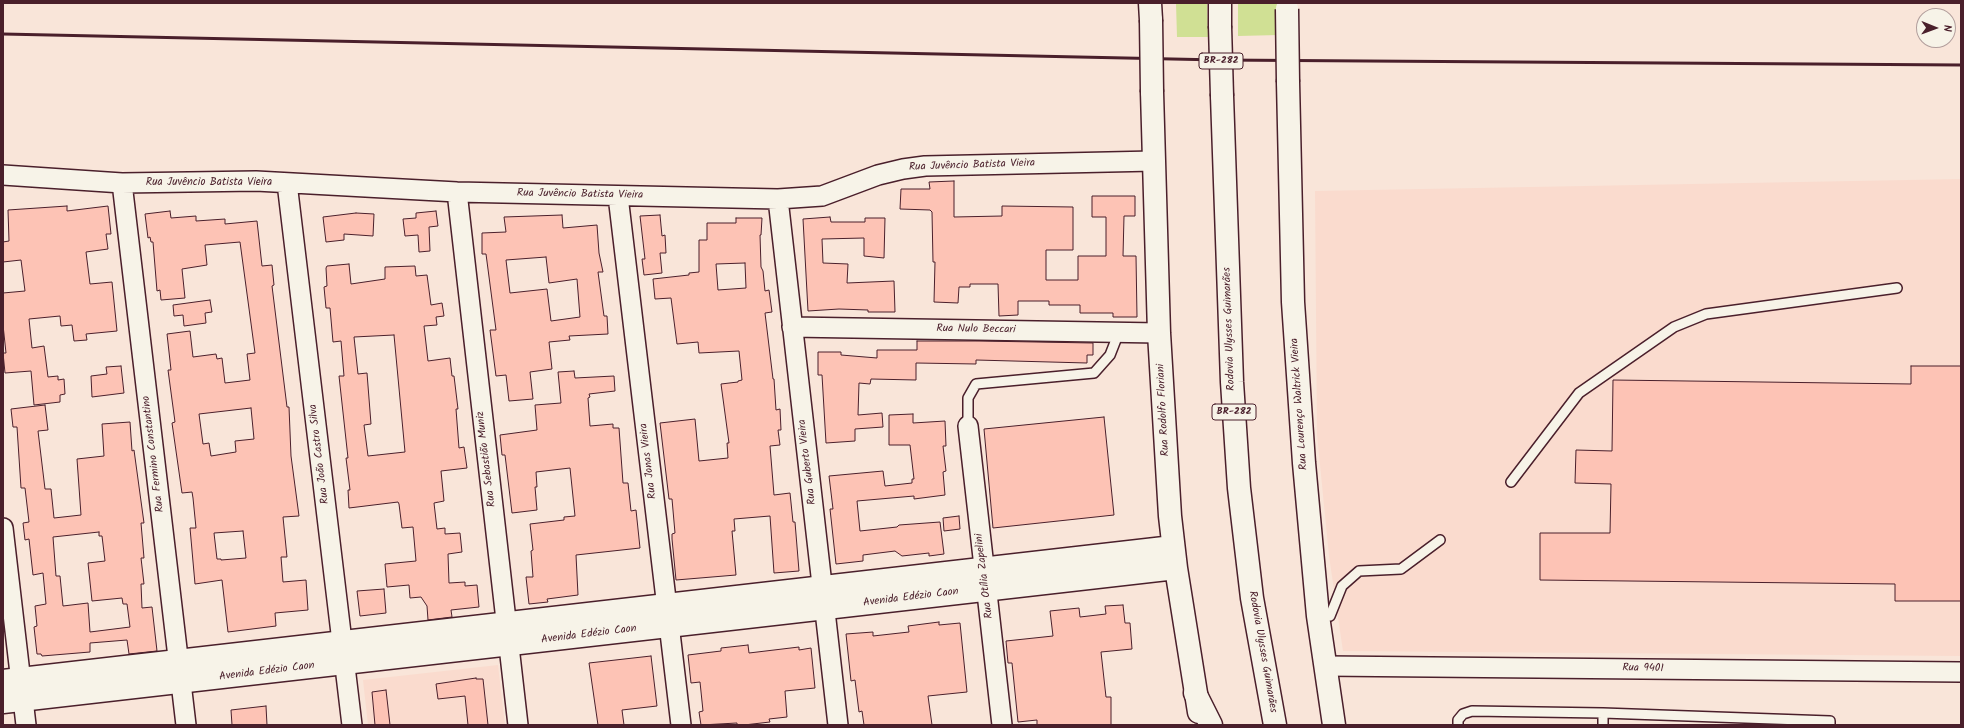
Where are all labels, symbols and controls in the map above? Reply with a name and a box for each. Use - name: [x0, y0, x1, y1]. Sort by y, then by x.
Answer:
- north arrow: [1916, 8, 1956, 48]
- text: N: [1938, 25, 1956, 32]
- road number: BR-282: [1199, 53, 1243, 69]
- street label: Rua Juvêncio Batista Vieira: [909, 157, 1035, 175]
- street label: Rua Juvêncio Batista Vieira: [146, 176, 272, 190]
- street label: Rua Juvêncio Batista Vieira: [517, 187, 643, 203]
- street label: Rodovia Ulysses Guimarães: [1221, 267, 1239, 391]
- street label: Rua Nulo Beccari: [936, 323, 1016, 337]
- street label: Rua Lourenço Waltrick Vieira: [1289, 337, 1311, 471]
- street label: Rua Rodolfo Floriani: [1155, 363, 1173, 457]
- street label: Rua Fermino Constantino: [140, 395, 168, 513]
- street label: Rua João Castro Silva: [307, 403, 333, 505]
- road number: BR-282: [1212, 404, 1256, 420]
- street label: Rua Sebastião Muniz: [475, 410, 499, 508]
- street label: Rua Guberto Vieira: [796, 418, 820, 506]
- street label: Rua Jonas Vieira: [638, 422, 660, 500]
- street label: Rua Otília Zapelini: [973, 533, 997, 619]
- street label: Avenida Edézio Caon: [863, 586, 959, 610]
- street label: Rodovia Ulysses Guimarães: [1245, 590, 1279, 714]
- street label: Avenida Edézio Caon: [541, 623, 637, 647]
- street label: Avenida Edézio Caon: [219, 660, 315, 684]
- street label: Rua 9401: [1622, 662, 1664, 676]

